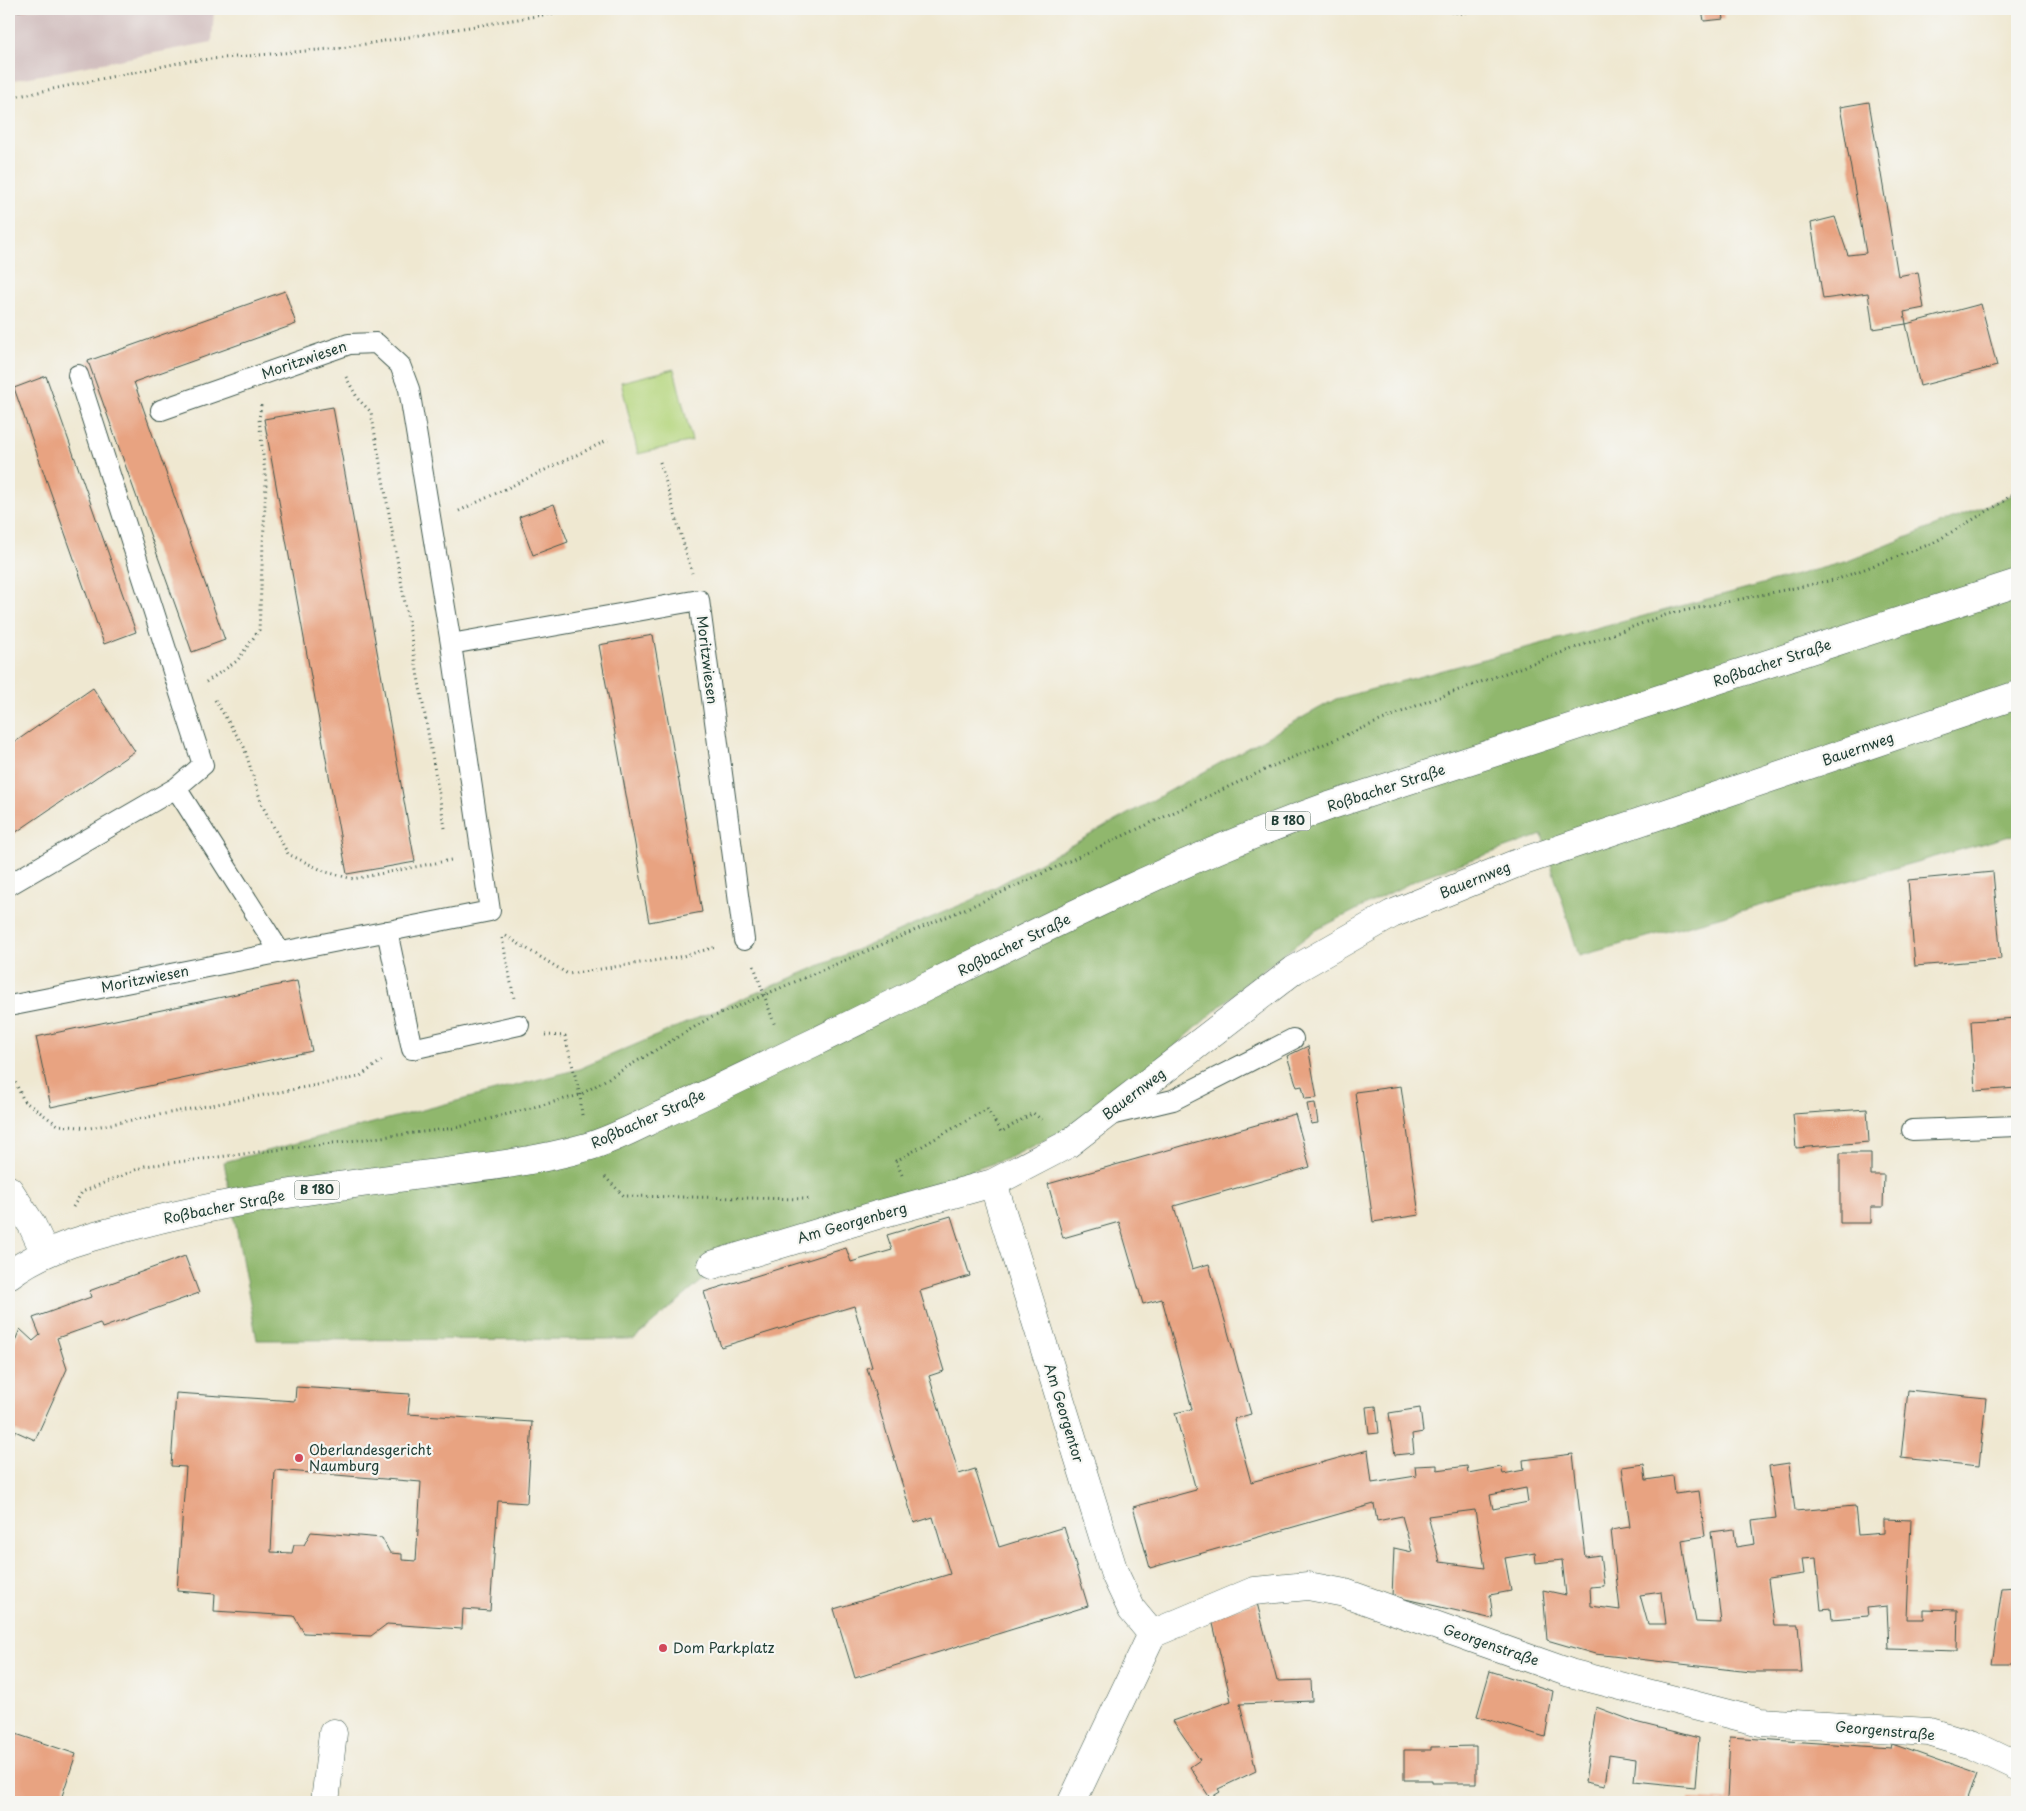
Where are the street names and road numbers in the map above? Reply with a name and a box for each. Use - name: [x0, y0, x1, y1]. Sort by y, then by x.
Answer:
- street label: Moritzwiesen: [258, 335, 349, 384]
- street label: Moritzwiesen: [692, 615, 723, 705]
- street label: Roßbacher Straße: [1710, 634, 1834, 692]
- street label: Bauernweg: [1819, 726, 1897, 771]
- street label: Roßbacher Straße: [1324, 759, 1448, 817]
- road number: B 180: [1266, 811, 1310, 830]
- street label: Bauernweg: [1436, 856, 1513, 903]
- street label: Roßbacher Straße: [954, 908, 1074, 981]
- street label: Moritzwiesen: [99, 960, 190, 997]
- street label: Bauernweg: [1098, 1063, 1170, 1124]
- street label: Roßbacher Straße: [587, 1084, 708, 1153]
- road number: B 180: [294, 1180, 340, 1200]
- street label: Roßbacher Straße: [161, 1184, 286, 1229]
- street label: Am Georgenberg: [795, 1197, 909, 1248]
- street label: Am Georgentor: [1039, 1361, 1090, 1466]
- street label: Georgenstraße: [1440, 1618, 1542, 1671]
- street label: Georgenstraße: [1834, 1716, 1936, 1745]

